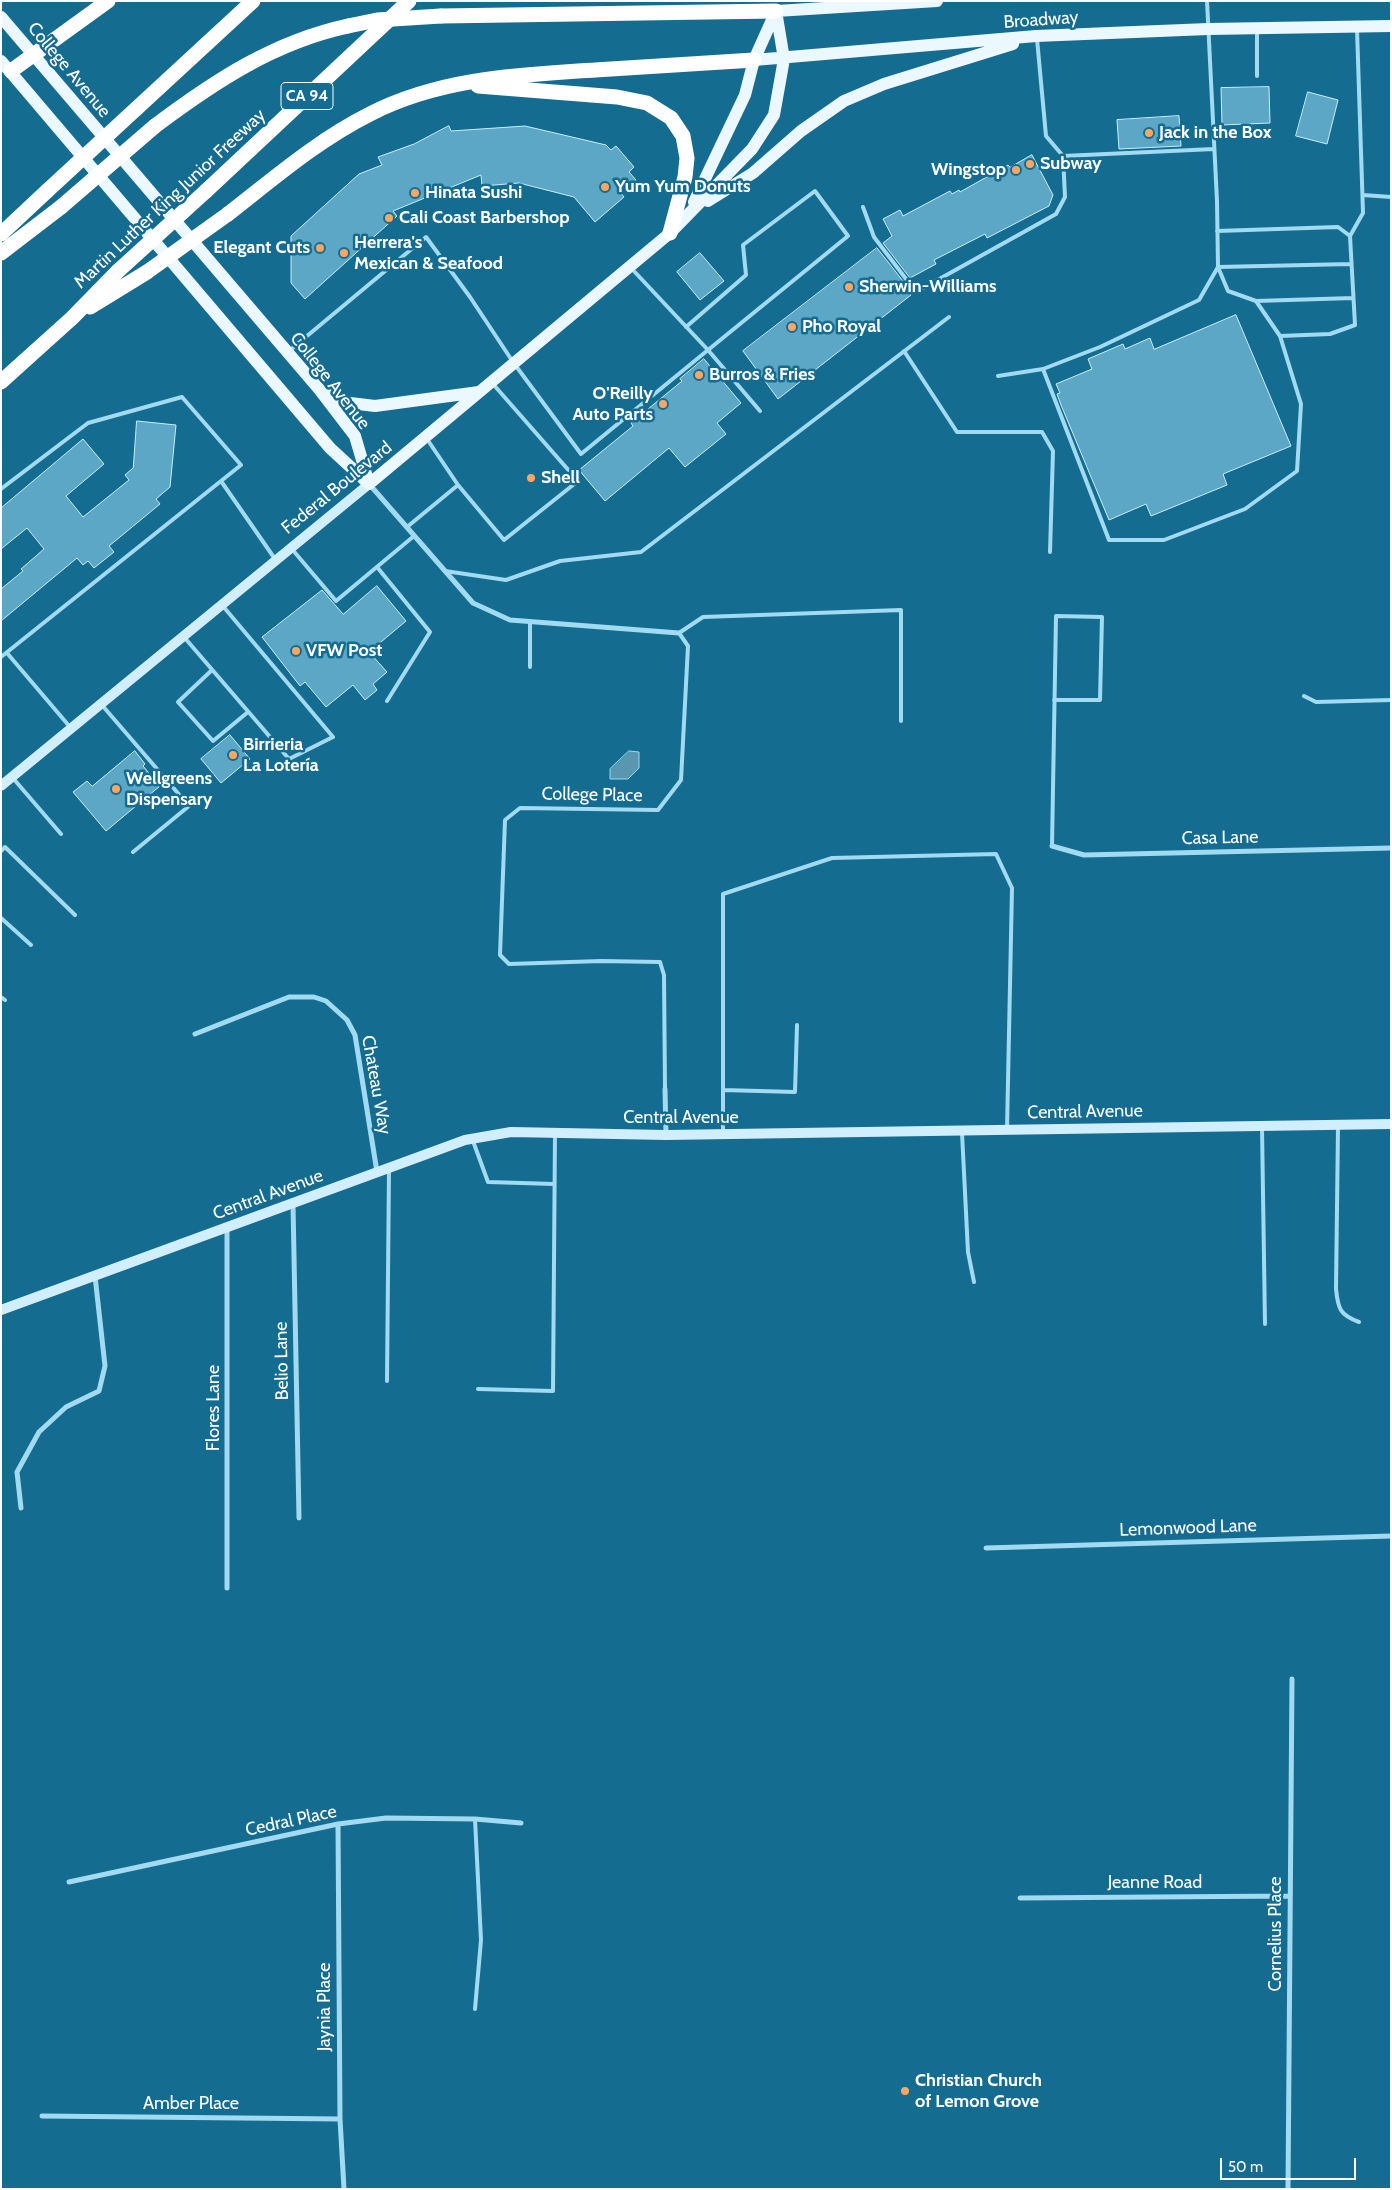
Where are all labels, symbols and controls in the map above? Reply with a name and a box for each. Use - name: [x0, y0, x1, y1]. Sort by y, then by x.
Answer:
- street label: Broadway: [1003, 7, 1079, 33]
- street label: College Avenue: [23, 18, 115, 122]
- road number: CA 94: [281, 82, 333, 110]
- street label: Martin Luther King Junior Freeway: [70, 105, 270, 293]
- place label: Jack in the Box: [1159, 122, 1272, 144]
- marker: Jack in the Box: [1143, 127, 1155, 139]
- place label: Subway: [1040, 153, 1102, 175]
- marker: Subway: [1024, 158, 1036, 170]
- place label: Wingstop: [931, 159, 1006, 181]
- marker: Wingstop: [1010, 164, 1022, 176]
- place label: Yum Yum Donuts: [615, 176, 751, 198]
- marker: Yum Yum Donuts: [599, 181, 611, 193]
- place label: Hinata Sushi: [425, 182, 522, 204]
- marker: Hinata Sushi: [409, 187, 421, 199]
- place label: Cali Coast Barbershop: [399, 207, 570, 229]
- marker: Cali Coast Barbershop: [383, 212, 395, 224]
- place label: Herrera's Mexican & Seafood: [354, 232, 503, 274]
- place label: Elegant Cuts: [213, 237, 310, 259]
- marker: Elegant Cuts: [314, 242, 326, 254]
- marker: Herrera's Mexican & Seafood: [338, 247, 350, 259]
- place label: Sherwin-Williams: [859, 276, 997, 298]
- marker: Sherwin-Williams: [843, 281, 855, 293]
- place label: Pho Royal: [802, 316, 881, 338]
- marker: Pho Royal: [786, 321, 798, 333]
- street label: College Avenue: [285, 328, 375, 434]
- place label: Burros & Fries: [709, 364, 815, 386]
- marker: Burros & Fries: [693, 369, 705, 381]
- place label: O'Reilly Auto Parts: [572, 383, 653, 426]
- marker: O'Reilly Auto Parts: [657, 398, 669, 410]
- street label: Federal Boulevard: [277, 437, 397, 539]
- place label: Shell: [541, 467, 580, 489]
- marker: Shell: [525, 472, 537, 484]
- place label: VFW Post: [306, 640, 383, 662]
- marker: VFW Post: [290, 645, 302, 657]
- place label: Birrieria La Lotería: [243, 734, 319, 776]
- marker: Birrieria La Lotería: [227, 749, 239, 761]
- place label: Wellgreens Dispensary: [126, 768, 212, 811]
- marker: Wellgreens Dispensary: [110, 783, 122, 795]
- street label: College Place: [541, 783, 643, 807]
- street label: Casa Lane: [1181, 827, 1259, 849]
- street label: Chateau Way: [357, 1034, 395, 1136]
- street label: Central Avenue: [1027, 1100, 1143, 1124]
- street label: Central Avenue: [623, 1107, 739, 1129]
- street label: Central Avenue: [210, 1165, 326, 1225]
- street label: Belio Lane: [271, 1321, 293, 1401]
- street label: Flores Lane: [203, 1365, 225, 1451]
- street label: Lemonwood Lane: [1119, 1515, 1257, 1541]
- street label: Cedral Place: [243, 1801, 339, 1841]
- street label: Jeanne Road: [1108, 1872, 1202, 1894]
- street label: Cornelius Place: [1265, 1876, 1287, 1992]
- street label: Jaynia Place: [314, 1963, 336, 2051]
- place label: Christian Church of Lemon Grove: [915, 2070, 1042, 2112]
- marker: Christian Church of Lemon Grove: [899, 2085, 911, 2097]
- street label: Amber Place: [143, 2093, 239, 2115]
- scale bar: [1222, 2148, 1358, 2180]
- text: 50 m: [1228, 2158, 1263, 2176]

